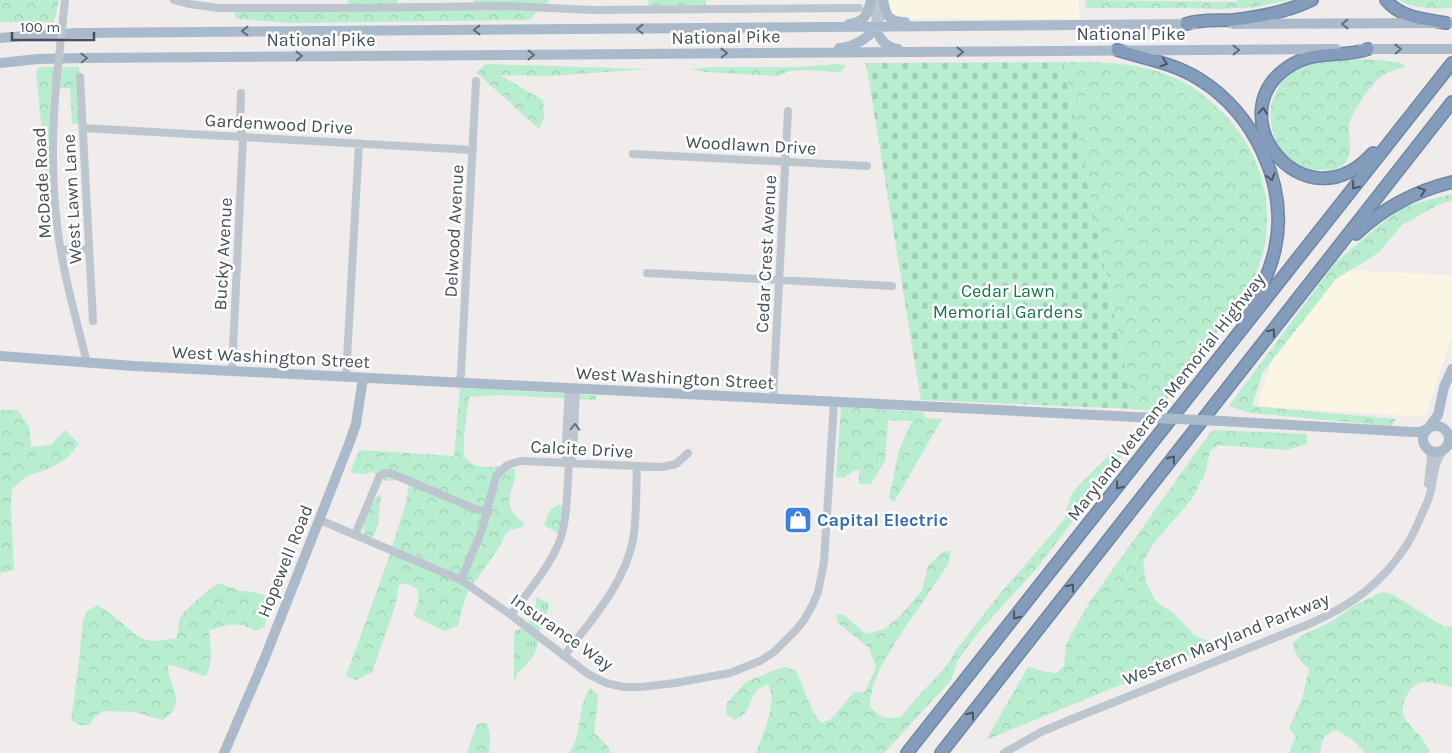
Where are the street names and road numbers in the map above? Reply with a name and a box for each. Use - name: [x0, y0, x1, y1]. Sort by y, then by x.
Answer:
- street label: National Pike: [1077, 23, 1186, 45]
- street label: National Pike: [671, 25, 781, 49]
- street label: National Pike: [267, 29, 376, 51]
- street label: Gardenwood Drive: [204, 109, 354, 139]
- street label: McDade Road: [28, 127, 56, 239]
- street label: Woodlawn Drive: [685, 131, 817, 159]
- street label: West Lawn Lane: [58, 133, 86, 265]
- street label: Delwood Avenue: [440, 164, 468, 298]
- street label: Cedar Crest Avenue: [751, 174, 781, 334]
- street label: Bucky Avenue: [209, 197, 237, 311]
- street label: Maryland Veterans Memorial Highway: [1062, 268, 1270, 525]
- street label: West Washington Street: [171, 341, 371, 373]
- street label: West Washington Street: [575, 362, 775, 394]
- street label: Calcite Drive: [530, 435, 634, 463]
- street label: Hopewell Road: [252, 501, 318, 621]
- street label: Western Maryland Parkway: [1120, 587, 1333, 691]
- street label: Insurance Way: [506, 589, 618, 676]

